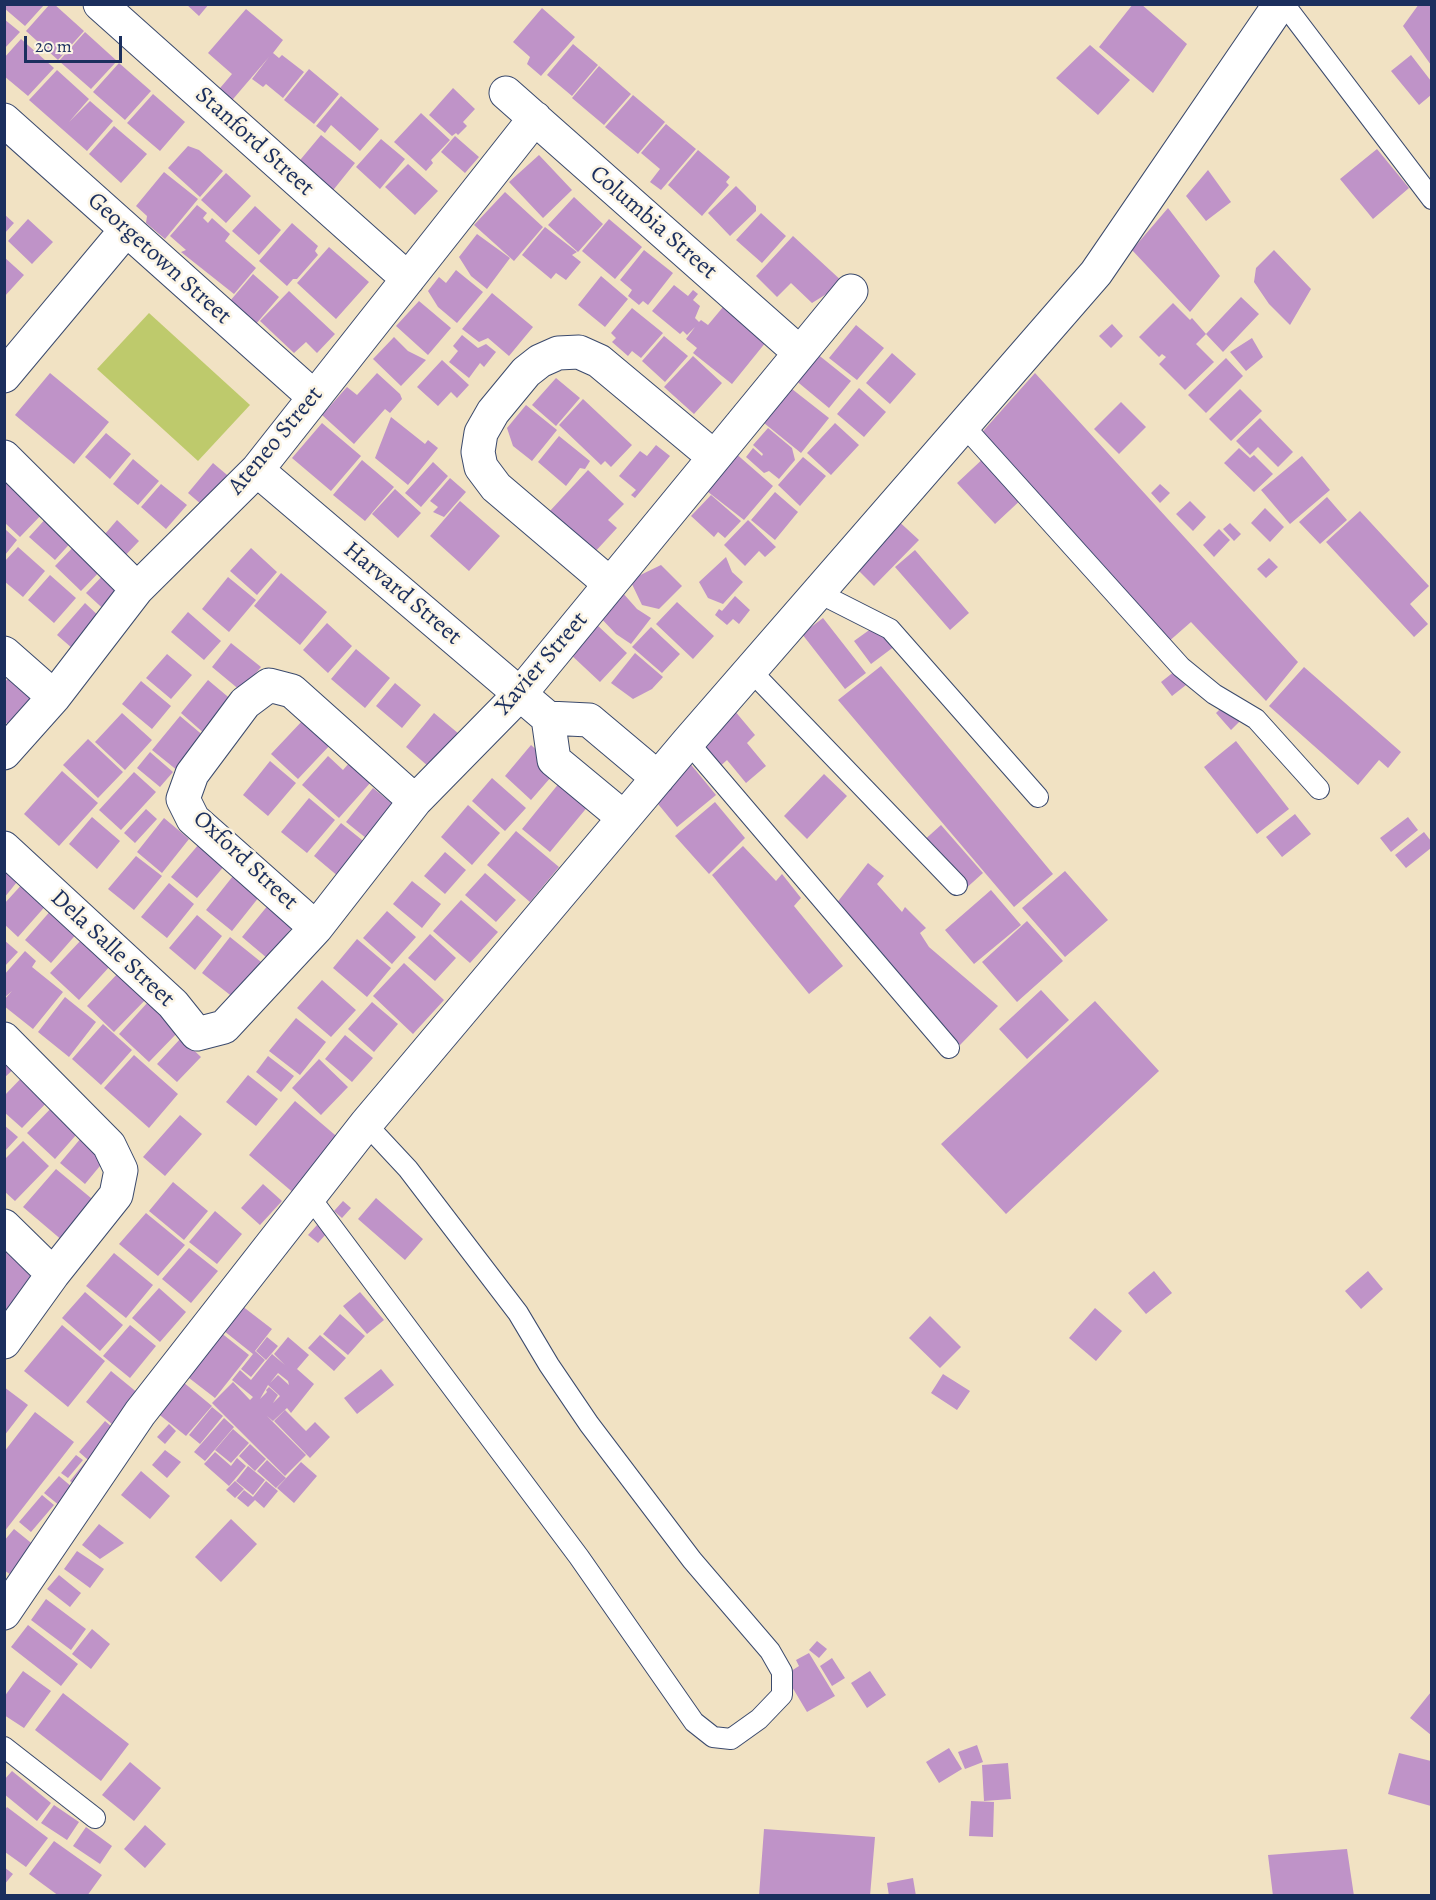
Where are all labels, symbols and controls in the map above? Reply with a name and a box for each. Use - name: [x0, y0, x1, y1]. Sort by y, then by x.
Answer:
- scale bar: [27, 24, 124, 62]
- text: 20 m: [35, 34, 72, 58]
- street label: Stanford Street: [189, 81, 319, 203]
- street label: Columbia Street: [583, 160, 723, 286]
- street label: Georgetown Street: [81, 187, 237, 331]
- street label: Ateneo Street: [222, 381, 330, 501]
- street label: Harvard Street: [337, 536, 467, 652]
- street label: Xavier Street: [489, 606, 595, 722]
- street label: Oxford Street: [187, 805, 303, 917]
- street label: Dela Salle Street: [44, 884, 180, 1014]

